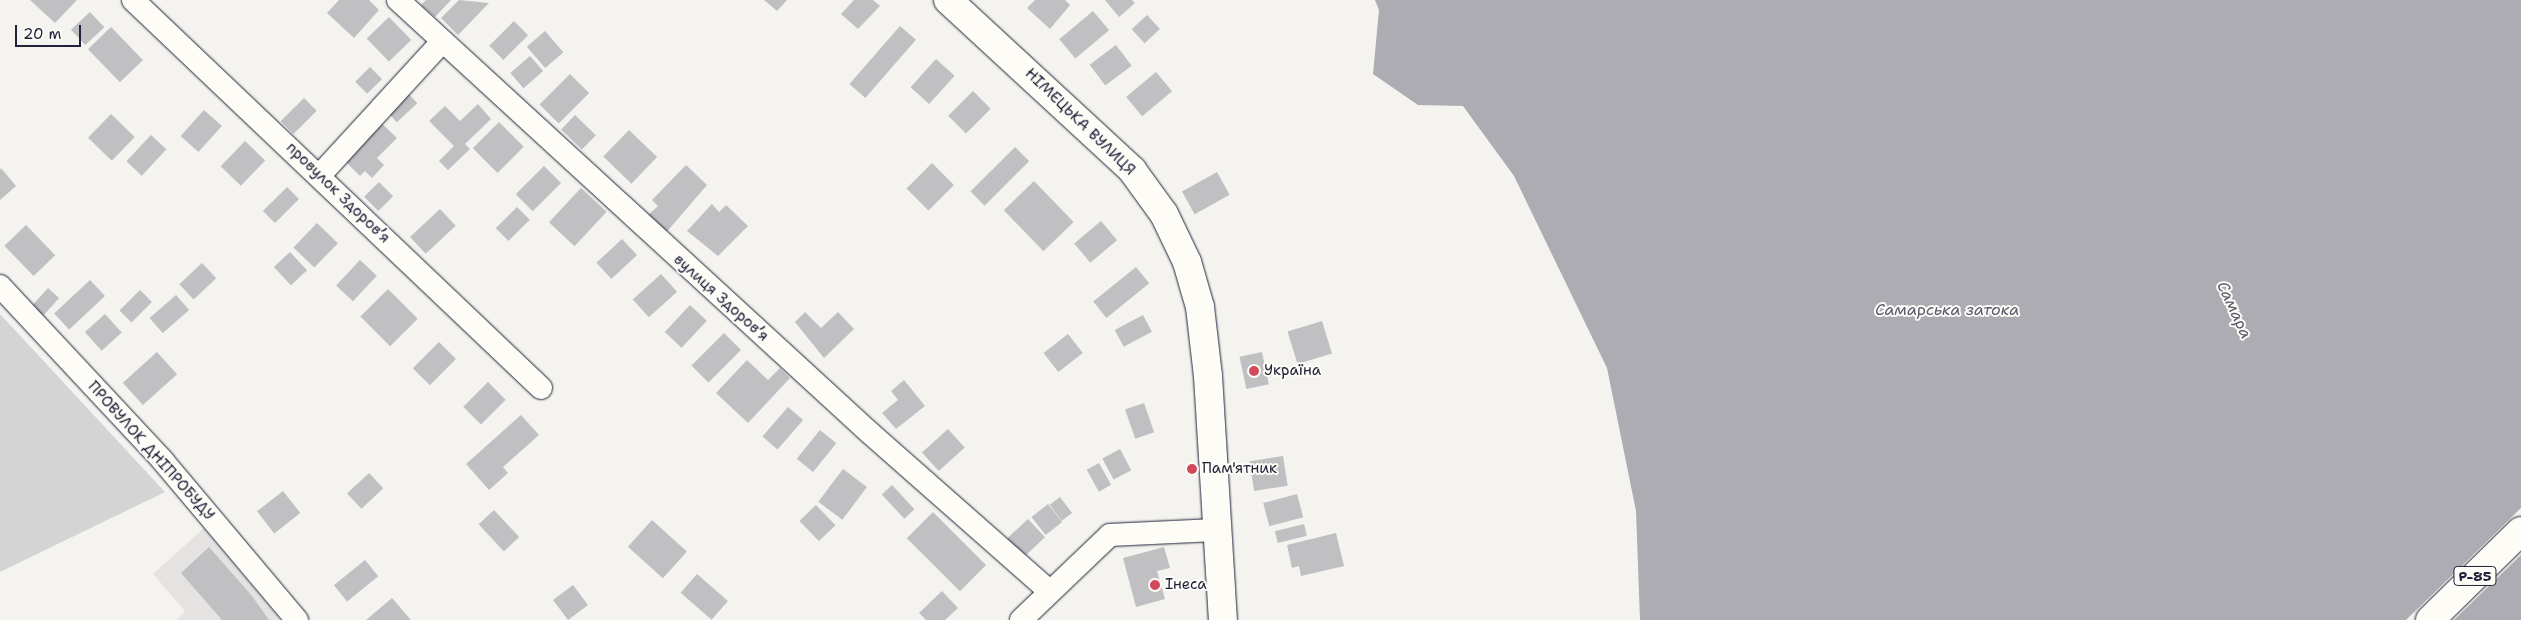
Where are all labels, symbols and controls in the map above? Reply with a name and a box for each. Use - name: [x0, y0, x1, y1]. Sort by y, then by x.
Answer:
- scale bar: [18, 15, 84, 47]
- text: 20 m: [23, 24, 62, 44]
- street label: НІМЕЦЬКА ВУЛИЦЯ: [1021, 65, 1139, 179]
- street label: провулок Здоровʼя: [282, 139, 394, 247]
- street label: вулиця Здоровʼя: [670, 251, 772, 345]
- water label: Самара: [2212, 278, 2256, 342]
- water label: Самарська затока: [1875, 300, 2019, 320]
- place label: Україна: [1264, 362, 1321, 380]
- marker: Україна: [1248, 365, 1260, 377]
- street label: ПРОВУЛОК ДНІПРОБУДУ: [84, 378, 218, 524]
- place label: Пам'ятник: [1202, 460, 1277, 478]
- marker: Пам'ятник: [1186, 463, 1198, 475]
- road number: Р-85: [2452, 564, 2498, 588]
- place label: Інеса: [1165, 576, 1207, 594]
- marker: Інеса: [1149, 579, 1161, 591]

